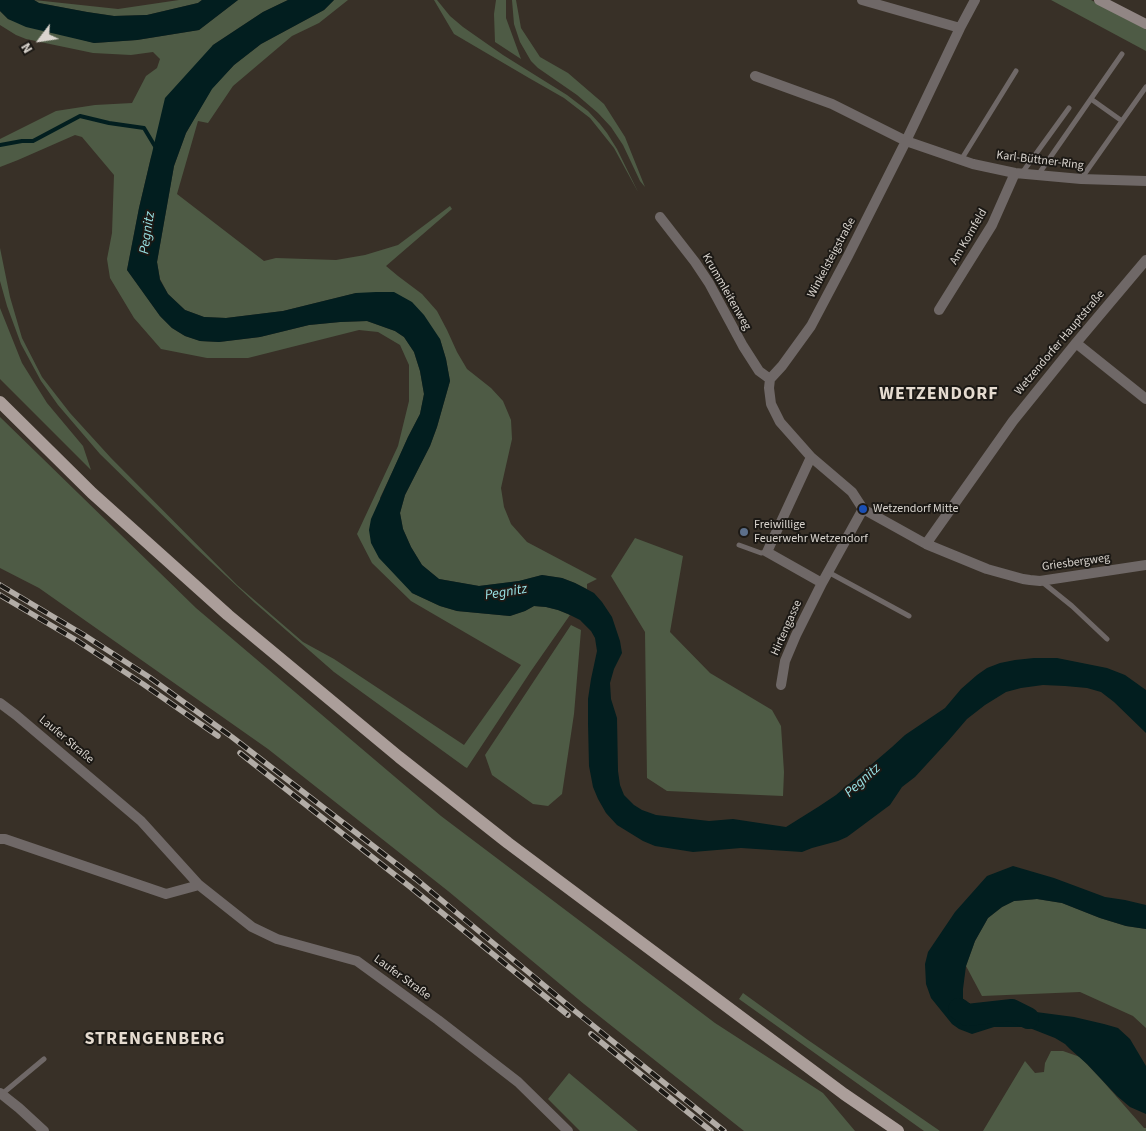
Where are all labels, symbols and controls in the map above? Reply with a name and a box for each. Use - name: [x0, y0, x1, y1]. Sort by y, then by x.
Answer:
- north arrow: [15, 15, 65, 65]
- text: N: [16, 39, 38, 57]
- street label: Karl-Büttner-Ring: [995, 148, 1085, 174]
- street label: Am Kornfeld: [947, 207, 991, 267]
- water label: Pegnitz: [137, 211, 159, 255]
- street label: Winkelsteigstraße: [805, 215, 859, 301]
- street label: Krummleitenweg: [698, 251, 754, 333]
- street label: Wetzendorfer Hauptstraße: [1012, 288, 1108, 398]
- district label: WETZENDORF: [878, 384, 1000, 406]
- place label: Wetzendorf Mitte: [873, 502, 958, 516]
- marker: Wetzendorf Mitte: [857, 503, 869, 515]
- place label: Freiwillige Feuerwehr Wetzendorf: [754, 518, 868, 546]
- marker: Freiwillige Feuerwehr Wetzendorf: [738, 526, 750, 538]
- street label: Griesbergweg: [1041, 551, 1111, 575]
- water label: Pegnitz: [484, 581, 528, 605]
- street label: Hirtengasse: [768, 598, 806, 658]
- street label: Laufer Straße: [36, 713, 96, 767]
- water label: Pegnitz: [842, 761, 884, 801]
- street label: Laufer Straße: [371, 952, 433, 1004]
- district label: STRENGENBERG: [83, 1029, 227, 1051]

